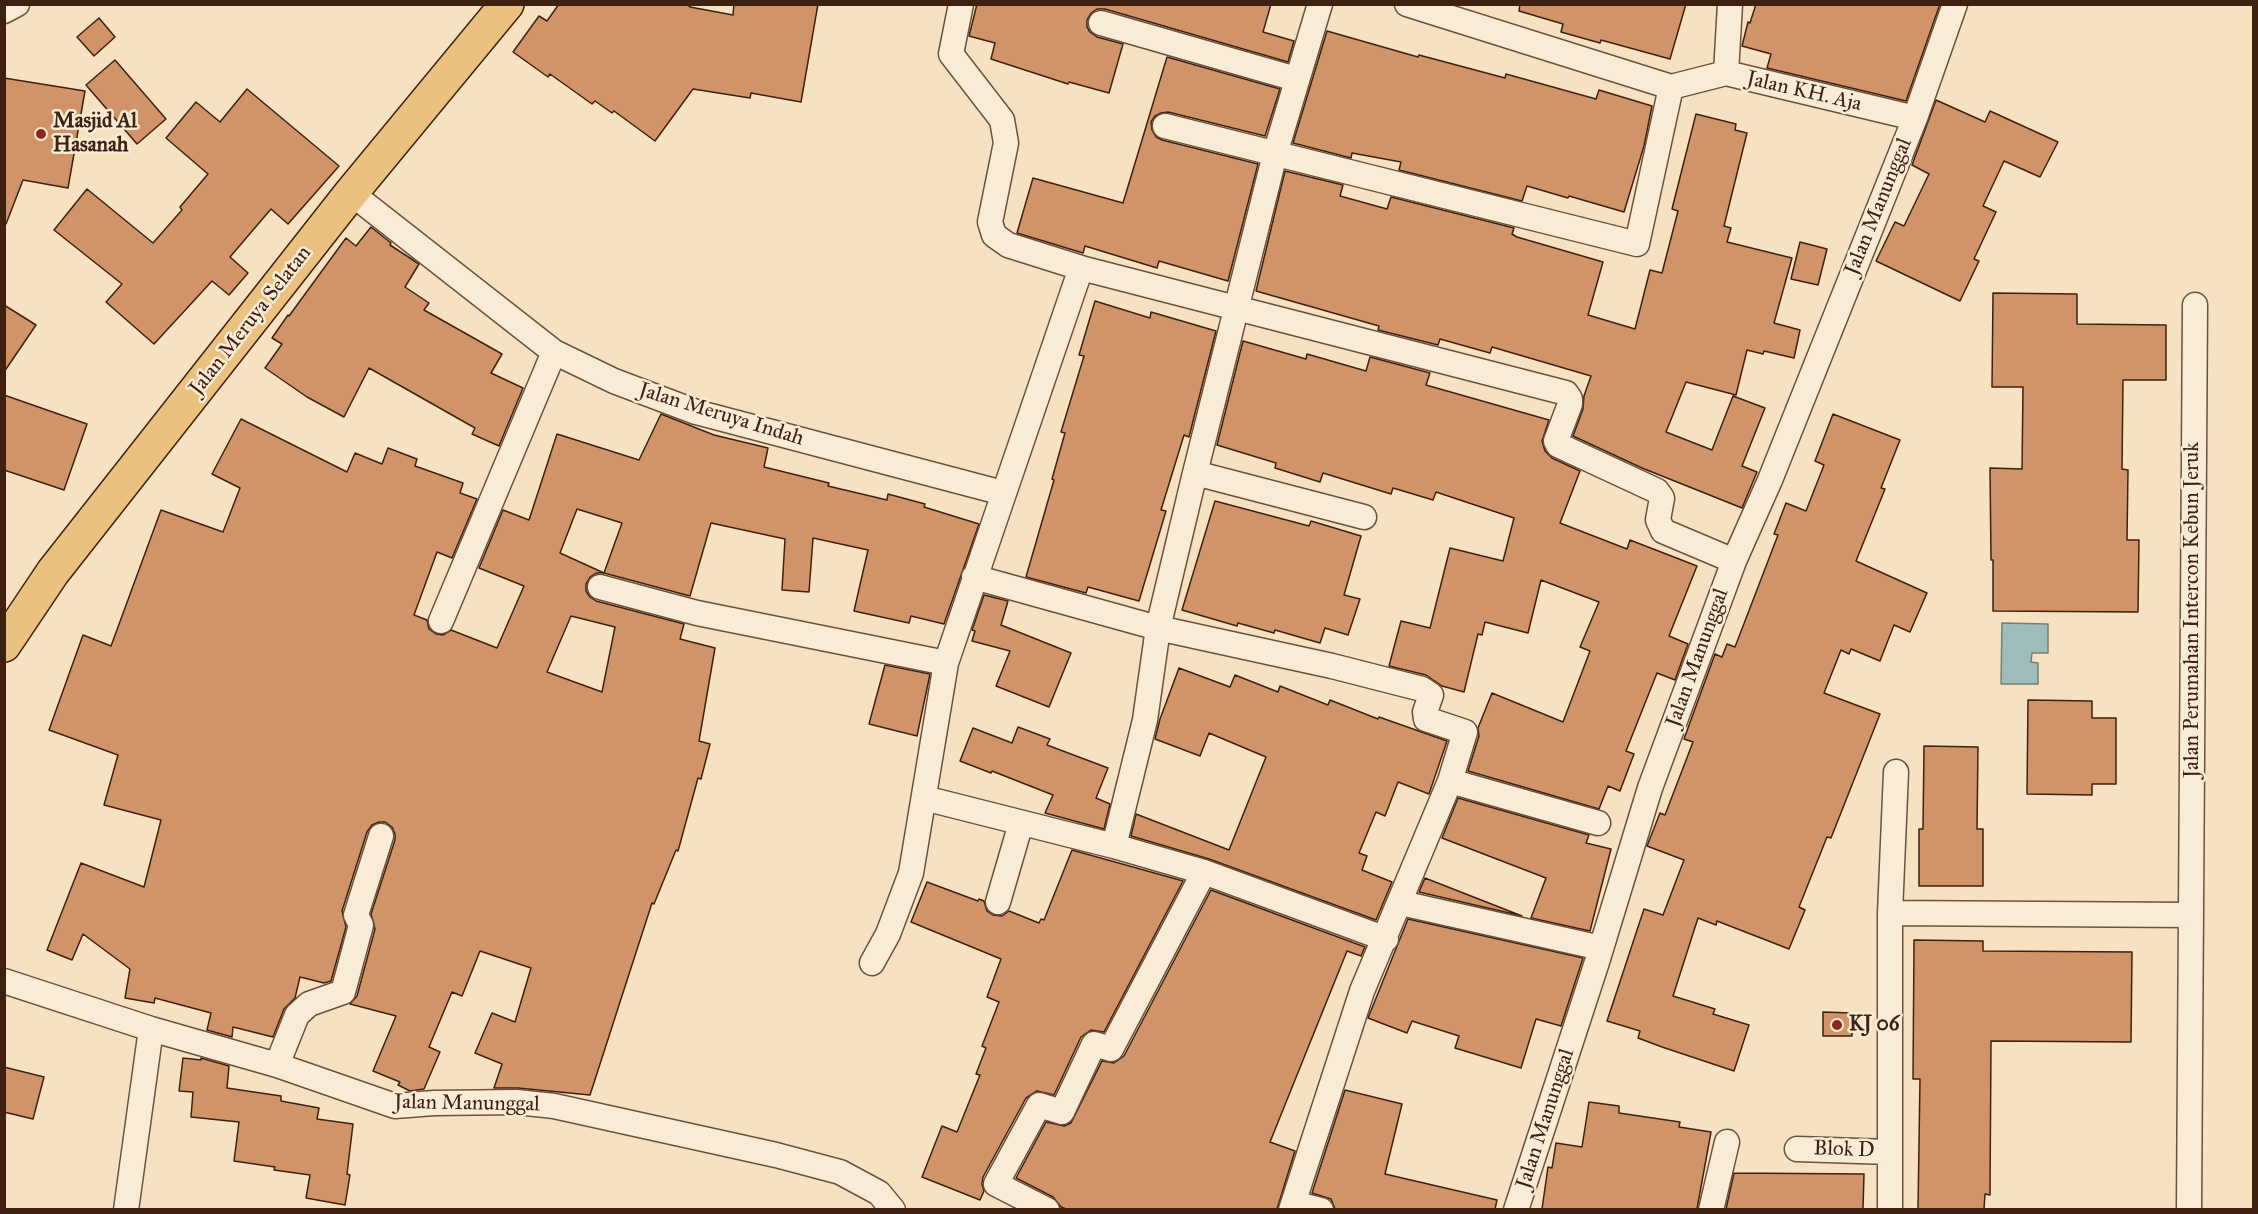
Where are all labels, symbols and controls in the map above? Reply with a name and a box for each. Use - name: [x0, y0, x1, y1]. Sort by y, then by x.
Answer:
- street label: Jalan KH. Aja: [1744, 67, 1864, 117]
- place label: Masjid Al Hasanah: [53, 109, 137, 159]
- marker: Masjid Al Hasanah: [34, 127, 48, 141]
- street label: Jalan Manunggal: [1840, 135, 1918, 279]
- street label: Jalan Meruya Selatan: [185, 241, 317, 401]
- street label: Jalan Meruya Indah: [636, 378, 806, 452]
- street label: Jalan Perumahan Intercon Kebun Jeruk: [2180, 442, 2206, 778]
- street label: Jalan Manunggal: [1661, 585, 1735, 731]
- place label: KJ 06: [1849, 1012, 1900, 1038]
- marker: KJ 06: [1830, 1018, 1844, 1032]
- street label: Jalan Manunggal: [1511, 1046, 1581, 1192]
- street label: Jalan Manunggal: [394, 1090, 540, 1118]
- street label: Blok D: [1813, 1136, 1875, 1164]

